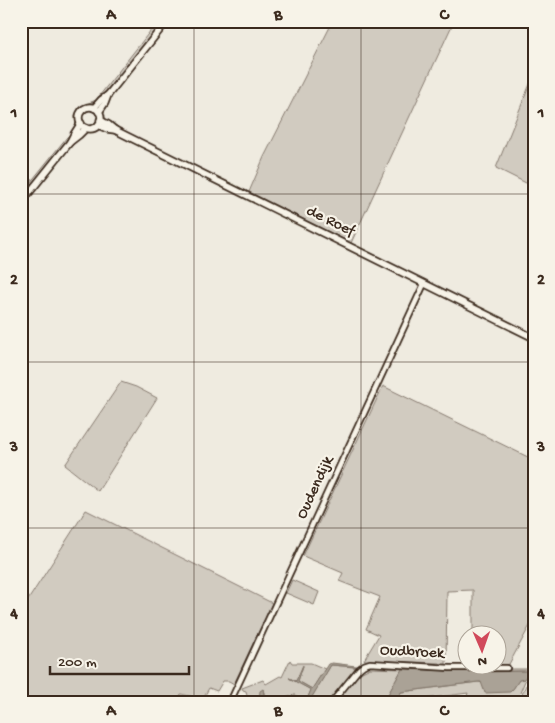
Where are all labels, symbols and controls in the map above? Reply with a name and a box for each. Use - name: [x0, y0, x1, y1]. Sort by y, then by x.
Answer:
- text: A: [105, 7, 117, 26]
- text: B: [273, 7, 283, 26]
- text: C: [439, 7, 450, 26]
- text: 1: [10, 105, 17, 124]
- text: 1: [537, 105, 544, 124]
- street label: de Roef: [303, 202, 358, 242]
- text: 2: [10, 272, 18, 291]
- text: 2: [537, 272, 545, 291]
- text: 3: [9, 439, 18, 458]
- text: 3: [536, 439, 545, 458]
- street label: Oudendijk: [293, 452, 340, 522]
- text: 4: [9, 606, 18, 625]
- text: 4: [536, 606, 545, 625]
- north arrow: [458, 626, 508, 676]
- street label: Oudbroek: [379, 642, 446, 664]
- scale bar: [50, 643, 189, 675]
- text: N: [478, 652, 487, 669]
- text: 200 m: [58, 654, 97, 672]
- text: A: [105, 703, 117, 722]
- text: B: [273, 703, 283, 722]
- text: C: [439, 703, 450, 722]

